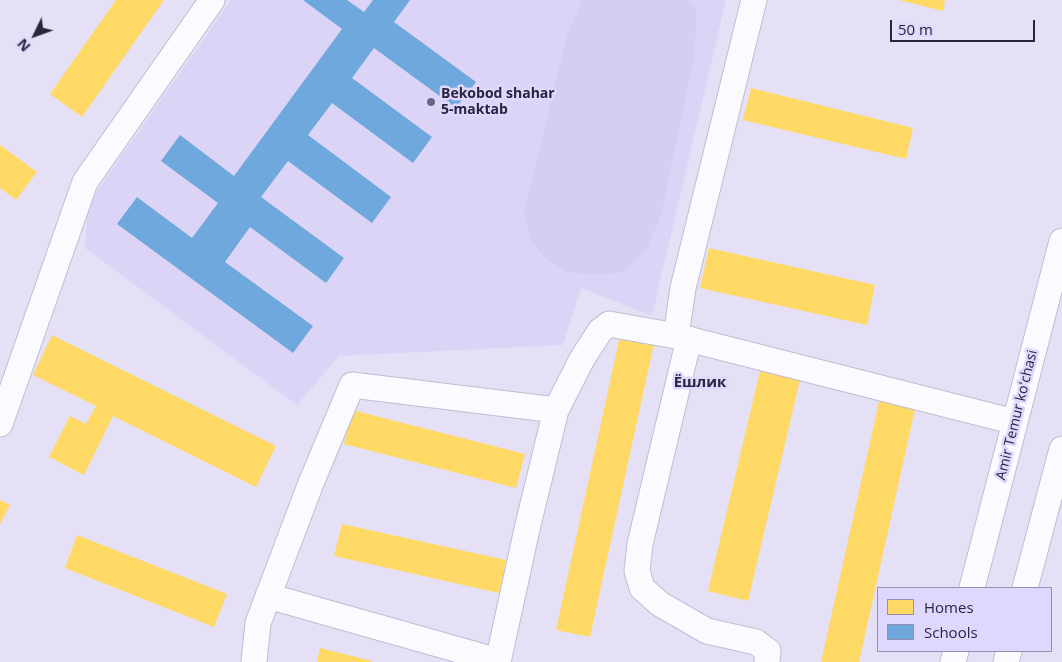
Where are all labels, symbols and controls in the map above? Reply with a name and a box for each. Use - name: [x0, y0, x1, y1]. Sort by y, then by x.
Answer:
- north arrow: [10, 10, 60, 60]
- scale bar: [892, 10, 1037, 42]
- text: 50 m: [898, 19, 933, 39]
- text: N: [13, 35, 34, 56]
- place label: Bekobod shahar 5-maktab: [441, 86, 555, 118]
- marker: Bekobod shahar 5-maktab: [425, 96, 437, 108]
- street label: Amir Temur koʻchasi: [993, 348, 1041, 482]
- district label: Ёшлик: [674, 374, 726, 392]
- legend: [877, 587, 1052, 652]
- text: Homes: [924, 597, 974, 617]
- text: Schools: [924, 622, 978, 642]

